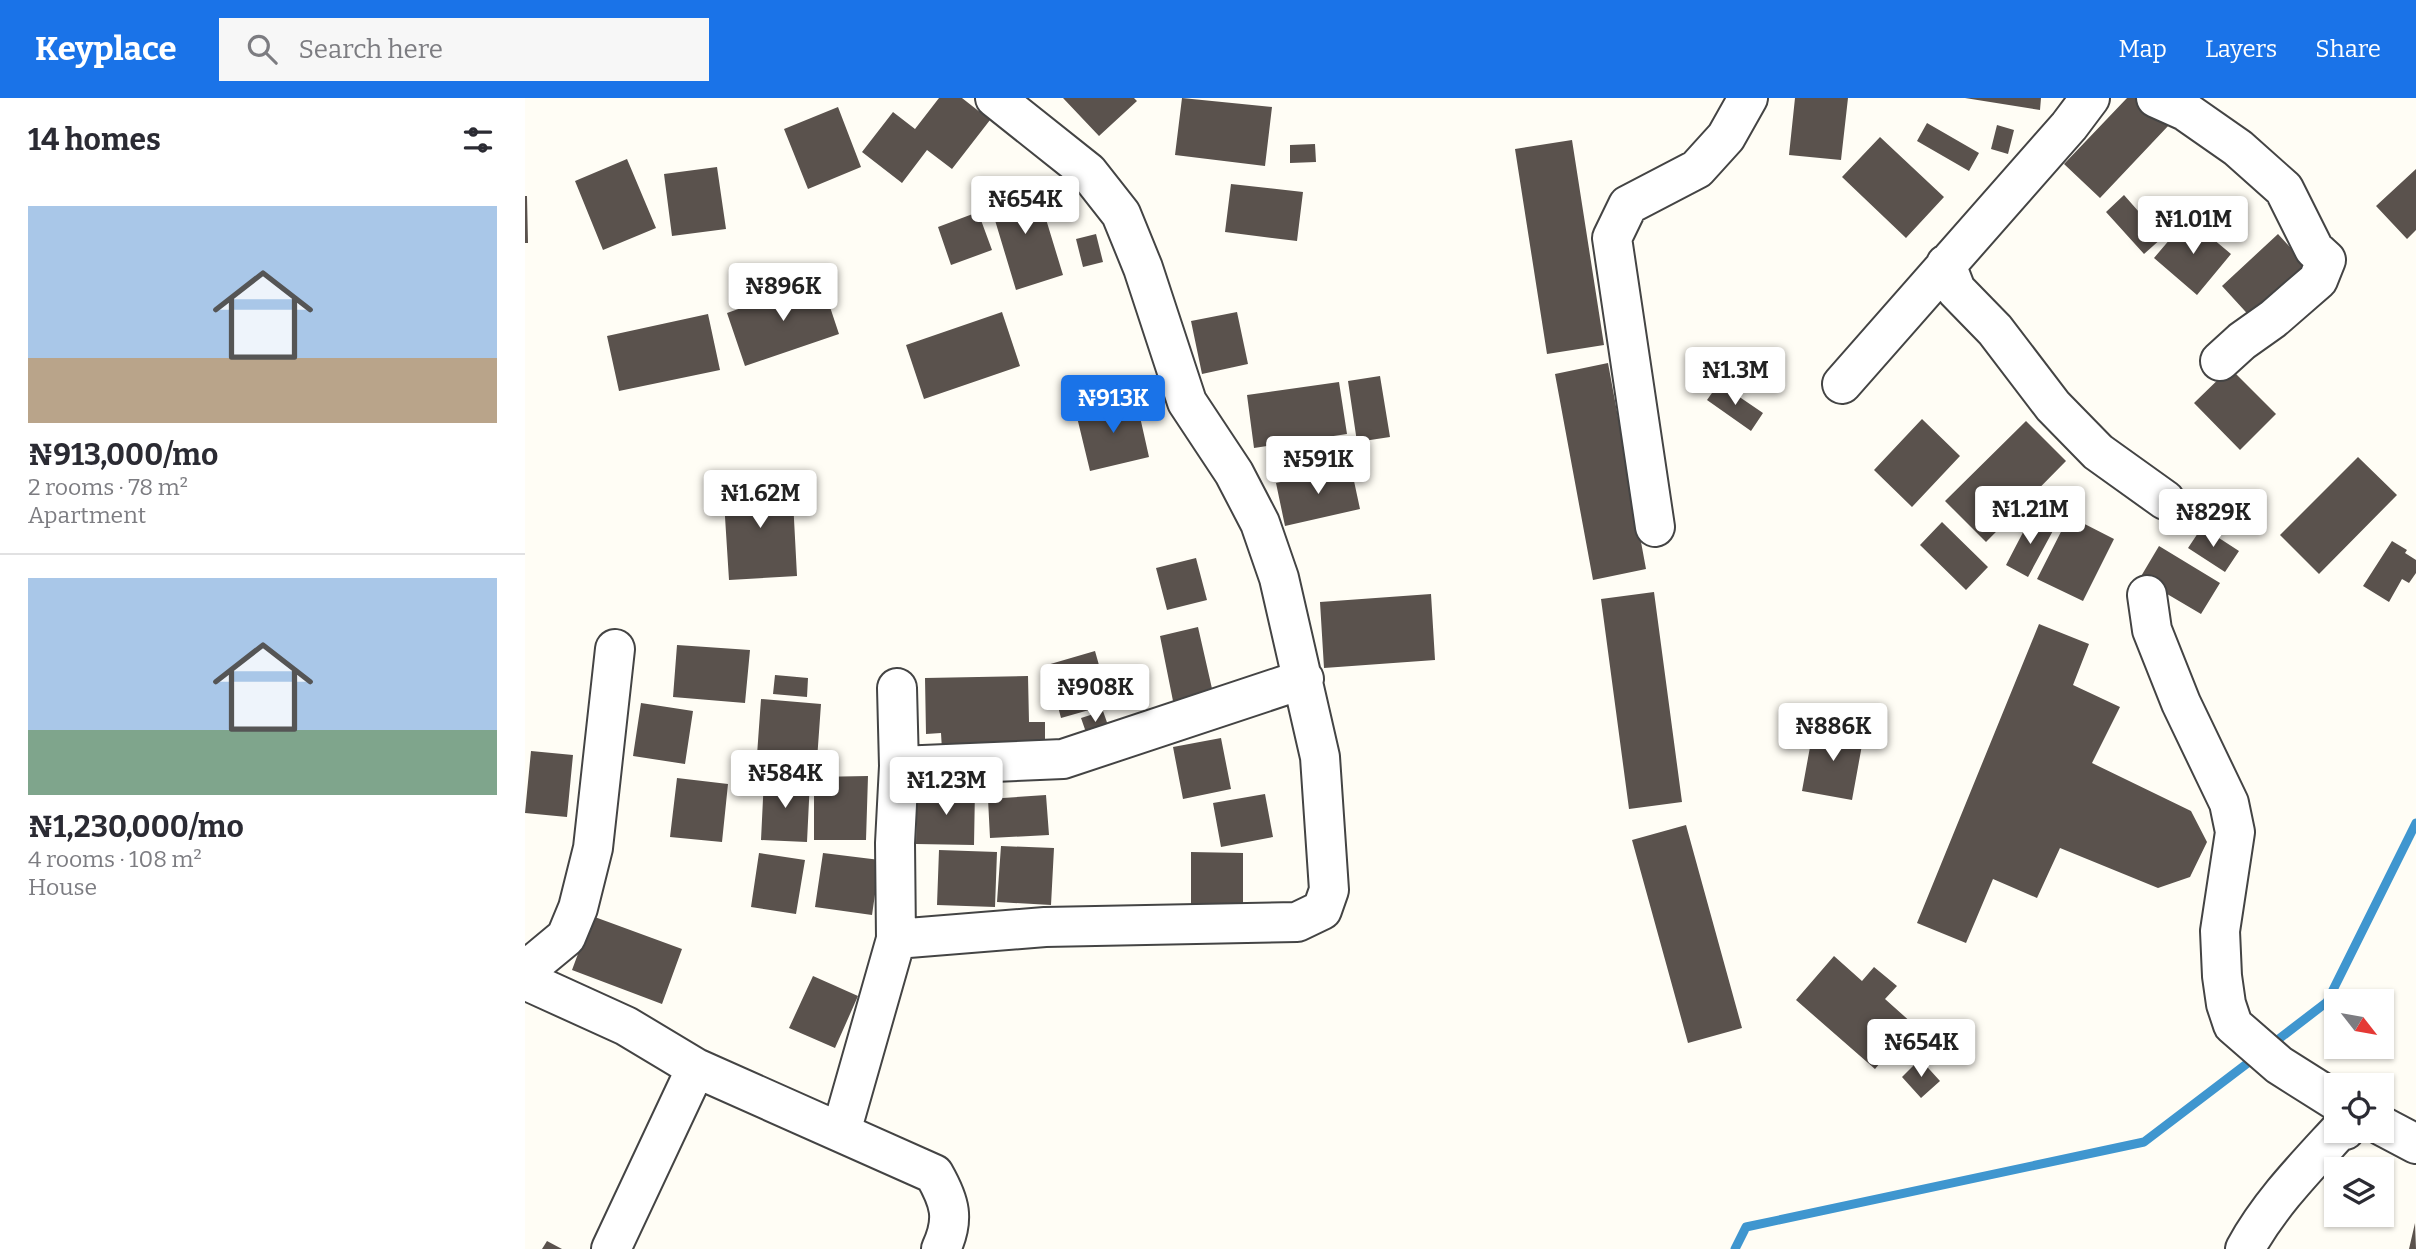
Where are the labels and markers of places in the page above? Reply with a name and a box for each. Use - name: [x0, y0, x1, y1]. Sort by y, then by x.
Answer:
- pin: ₦654K: [976, 176, 1074, 236]
- pin: ₦1.01M: [2136, 197, 2250, 256]
- pin: ₦896K: [734, 264, 832, 323]
- pin: ₦1.3M: [1686, 348, 1784, 407]
- pin: ₦913K: [1064, 376, 1162, 435]
- pin: ₦591K: [1269, 436, 1367, 496]
- pin: ₦1.62M: [703, 470, 817, 530]
- pin: ₦1.21M: [1973, 486, 2087, 546]
- pin: ₦829K: [2164, 490, 2262, 549]
- pin: ₦908K: [1046, 664, 1144, 724]
- pin: ₦886K: [1784, 704, 1882, 763]
- pin: ₦584K: [736, 750, 834, 810]
- pin: ₦1.23M: [889, 758, 1003, 817]
- pin: ₦654K: [1872, 1020, 1970, 1079]

